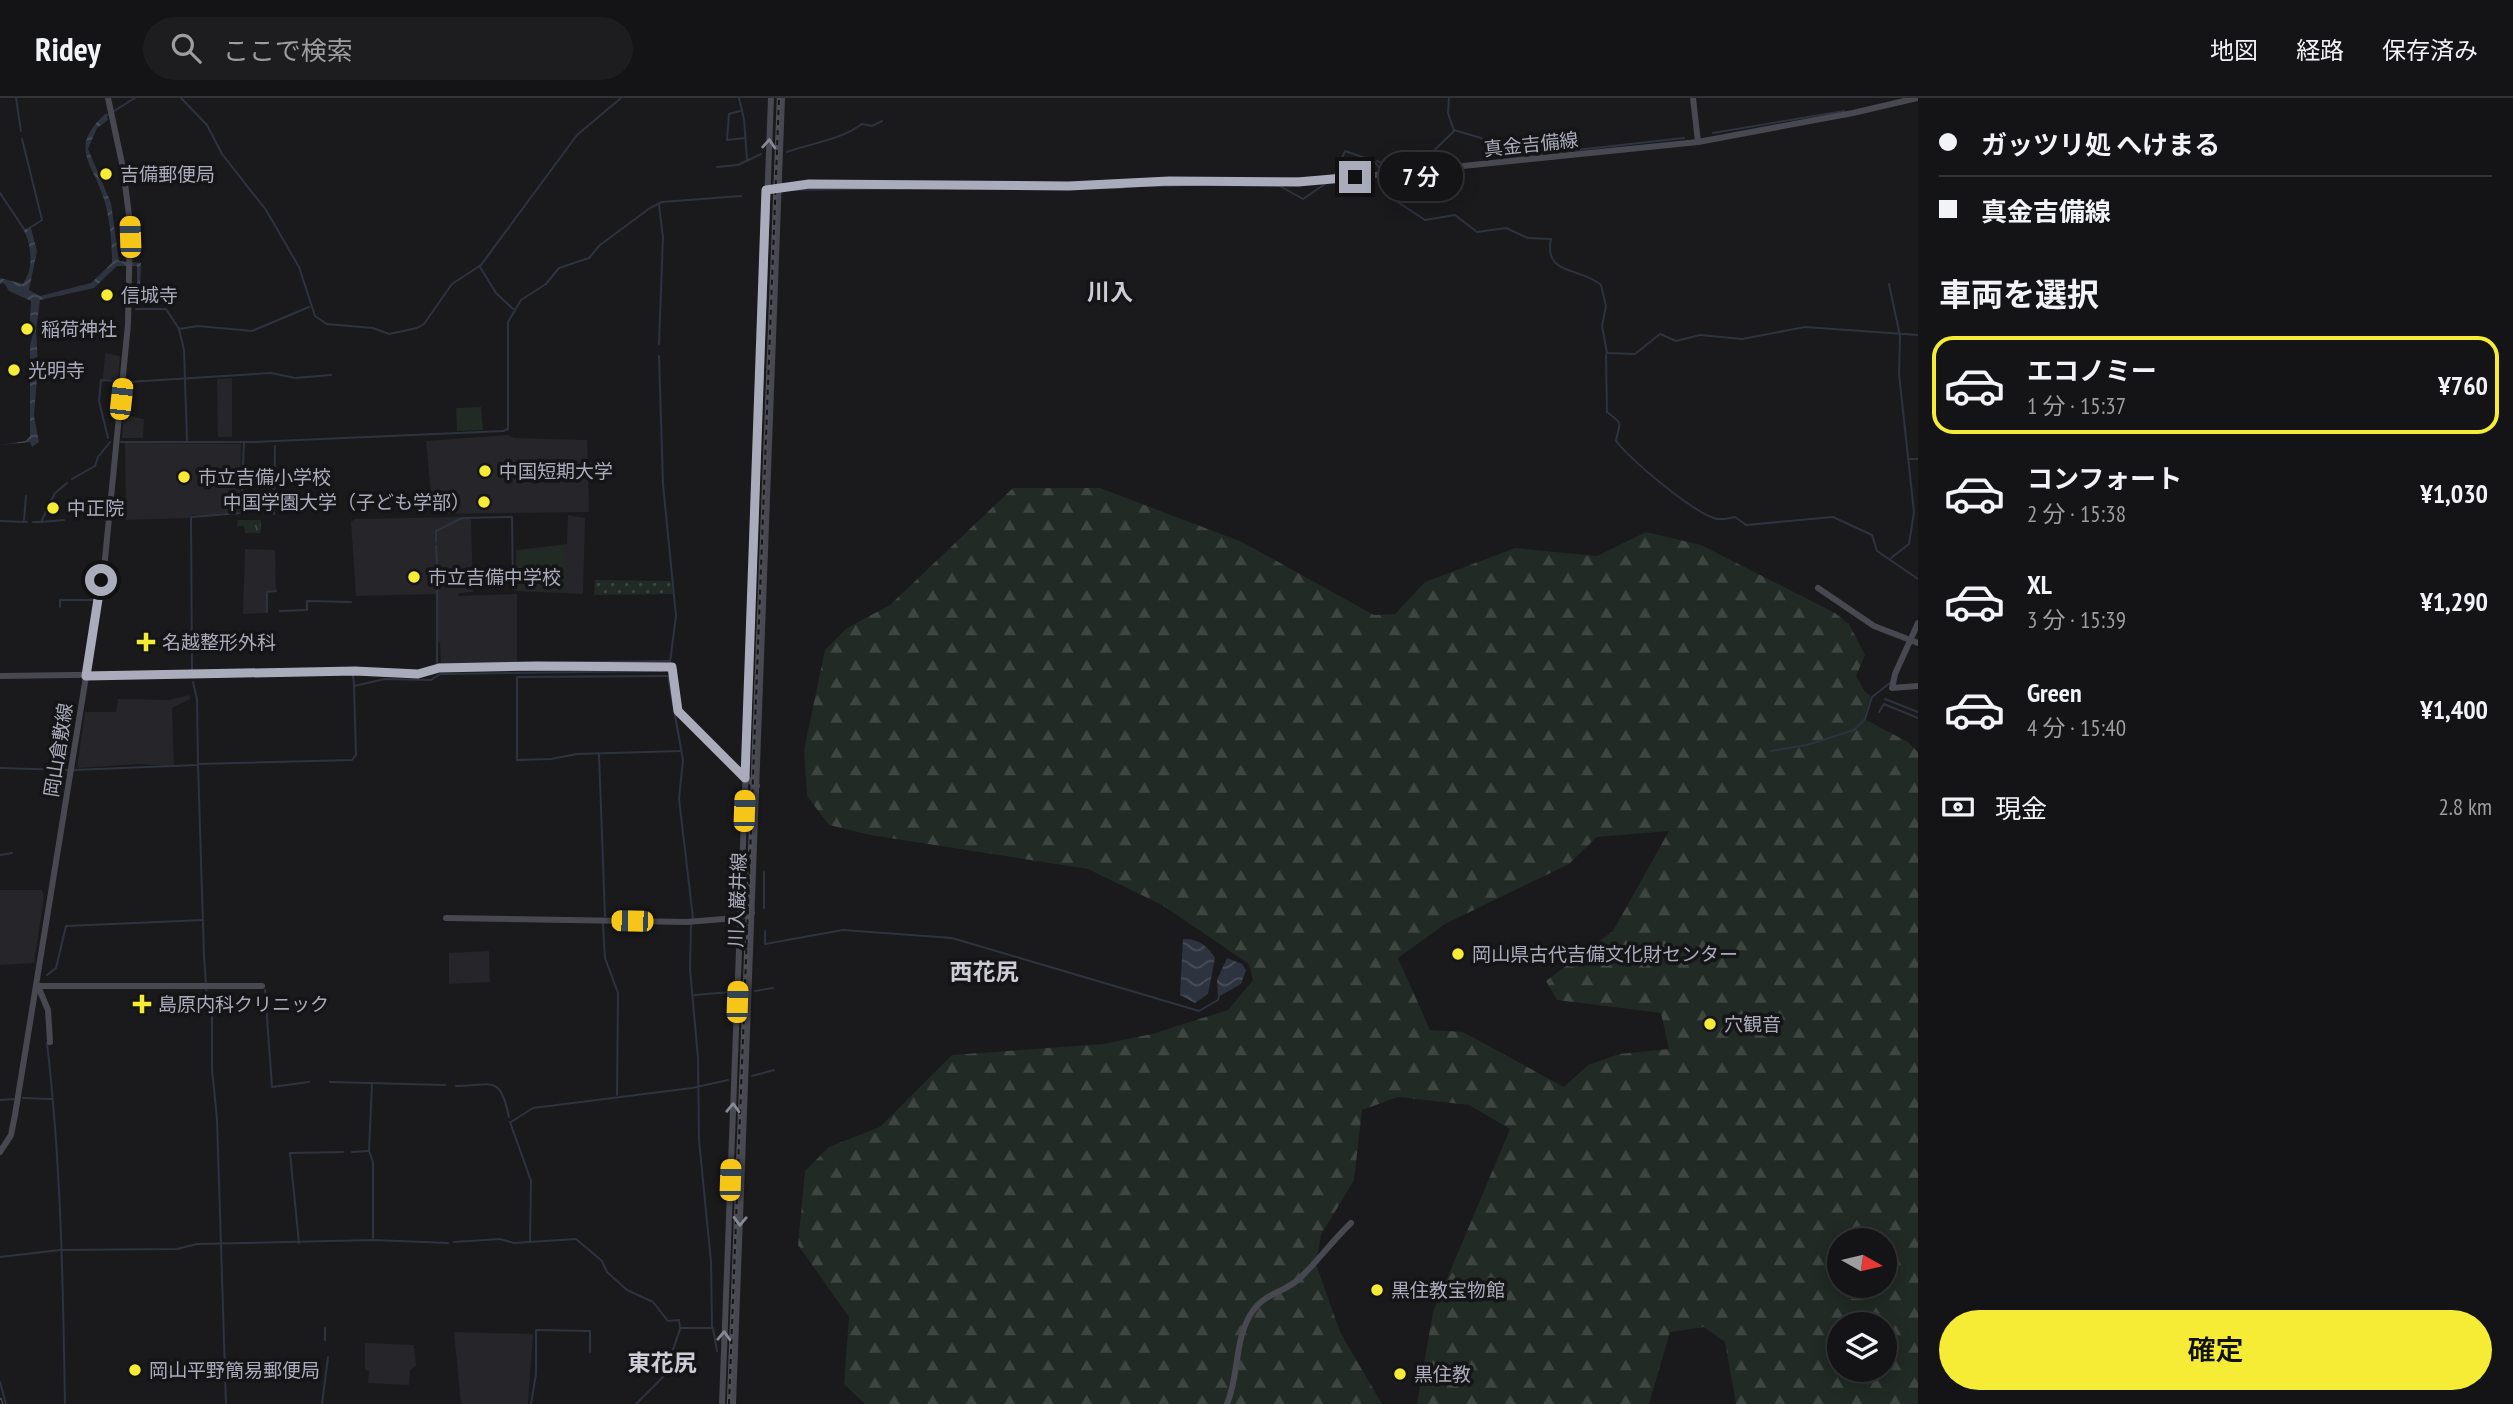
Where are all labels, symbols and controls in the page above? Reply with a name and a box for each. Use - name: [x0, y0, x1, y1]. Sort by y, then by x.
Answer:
- search box: [143, 17, 633, 80]
- text: Ridey: [35, 27, 101, 70]
- icon: search: [167, 29, 205, 67]
- text: ここで検索: [223, 34, 353, 67]
- text: 地図: [2210, 35, 2258, 66]
- text: 経路: [2296, 35, 2344, 66]
- text: 保存済み: [2382, 35, 2478, 66]
- street label: 真金吉備線: [1482, 127, 1580, 161]
- text: ガッツリ処 へけまる: [1981, 128, 2220, 161]
- one-way arrow: [761, 138, 776, 149]
- callout: 7 分: [1380, 153, 1464, 202]
- route end: [1339, 161, 1371, 193]
- place label: 吉備郵便局: [120, 162, 215, 186]
- text: 7 分: [1402, 162, 1440, 191]
- marker: 吉備郵便局: [98, 166, 114, 182]
- text: 真金吉備線: [1981, 195, 2111, 228]
- car: [119, 216, 142, 258]
- text: 車両を選択: [1939, 273, 2099, 315]
- district label: 川入: [1087, 277, 1133, 306]
- place label: 信城寺: [121, 283, 178, 307]
- marker: 信城寺: [99, 287, 115, 303]
- place label: 稲荷神社: [41, 317, 117, 341]
- marker: 稲荷神社: [19, 321, 35, 337]
- icon: car: [1943, 354, 2006, 417]
- text: エコノミー: [2027, 354, 2157, 387]
- place label: 光明寺: [28, 358, 85, 382]
- marker: 光明寺: [6, 362, 22, 378]
- text: ¥760: [2438, 369, 2488, 402]
- car: [109, 377, 134, 421]
- text: 1 分 · 15:37: [2027, 391, 2126, 420]
- place label: 中国短期大学: [499, 459, 613, 483]
- icon: car: [1943, 462, 2006, 525]
- text: コンフォート: [2027, 462, 2182, 495]
- marker: 中国短期大学: [477, 463, 493, 479]
- place label: 市立吉備小学校: [198, 465, 331, 489]
- marker: 市立吉備小学校: [176, 469, 192, 485]
- text: ¥1,030: [2420, 477, 2488, 510]
- place label: 中国学園大学（子ども学部）: [223, 490, 470, 514]
- marker: 中国学園大学（子ども学部）: [476, 494, 492, 510]
- place label: 中正院: [67, 496, 124, 520]
- text: 2 分 · 15:38: [2027, 499, 2126, 528]
- marker: 中正院: [45, 500, 61, 516]
- route start: [85, 564, 117, 596]
- place label: 市立吉備中学校: [428, 565, 561, 589]
- text: XL: [2027, 568, 2052, 601]
- marker: 市立吉備中学校: [406, 569, 422, 585]
- icon: car: [1943, 570, 2006, 633]
- text: ¥1,290: [2420, 585, 2488, 618]
- text: 3 分 · 15:39: [2027, 605, 2126, 634]
- place label: 名越整形外科: [162, 630, 276, 654]
- marker: 名越整形外科: [136, 632, 156, 652]
- text: Green: [2027, 676, 2082, 709]
- icon: car: [1943, 678, 2006, 741]
- text: ¥1,400: [2420, 693, 2488, 726]
- street label: 岡山倉敷線: [39, 701, 77, 799]
- text: 4 分 · 15:40: [2027, 713, 2126, 742]
- icon: cash: [1939, 788, 1977, 826]
- car: [733, 790, 756, 832]
- text: 現金: [1995, 792, 2047, 825]
- text: 2.8 km: [2438, 792, 2492, 821]
- street label: 川入巌井線: [723, 852, 751, 948]
- car: [611, 910, 654, 932]
- place label: 岡山県古代吉備文化財センター: [1472, 942, 1738, 966]
- marker: 岡山県古代吉備文化財センター: [1450, 946, 1466, 962]
- district label: 西花尻: [950, 957, 1019, 986]
- car: [726, 981, 749, 1023]
- place label: 島原内科クリニック: [158, 992, 329, 1016]
- marker: 島原内科クリニック: [132, 994, 152, 1014]
- place label: 穴観音: [1724, 1012, 1781, 1036]
- marker: 穴観音: [1702, 1016, 1718, 1032]
- one-way arrow: [725, 1103, 740, 1114]
- car: [719, 1159, 742, 1201]
- one-way arrow: [732, 1216, 747, 1227]
- north arrow: [1827, 1228, 1897, 1298]
- map controls: [1827, 1228, 1897, 1382]
- place label: 黒住教宝物館: [1391, 1278, 1505, 1302]
- marker: 黒住教宝物館: [1369, 1282, 1385, 1298]
- button: 確定: [1939, 1310, 2492, 1390]
- button: layers: [1827, 1312, 1897, 1382]
- one-way arrow: [716, 1330, 732, 1341]
- district label: 東花尻: [628, 1348, 697, 1377]
- place label: 岡山平野簡易郵便局: [149, 1358, 320, 1382]
- marker: 岡山平野簡易郵便局: [127, 1362, 143, 1378]
- place label: 黒住教: [1414, 1362, 1471, 1386]
- marker: 黒住教: [1392, 1366, 1408, 1382]

